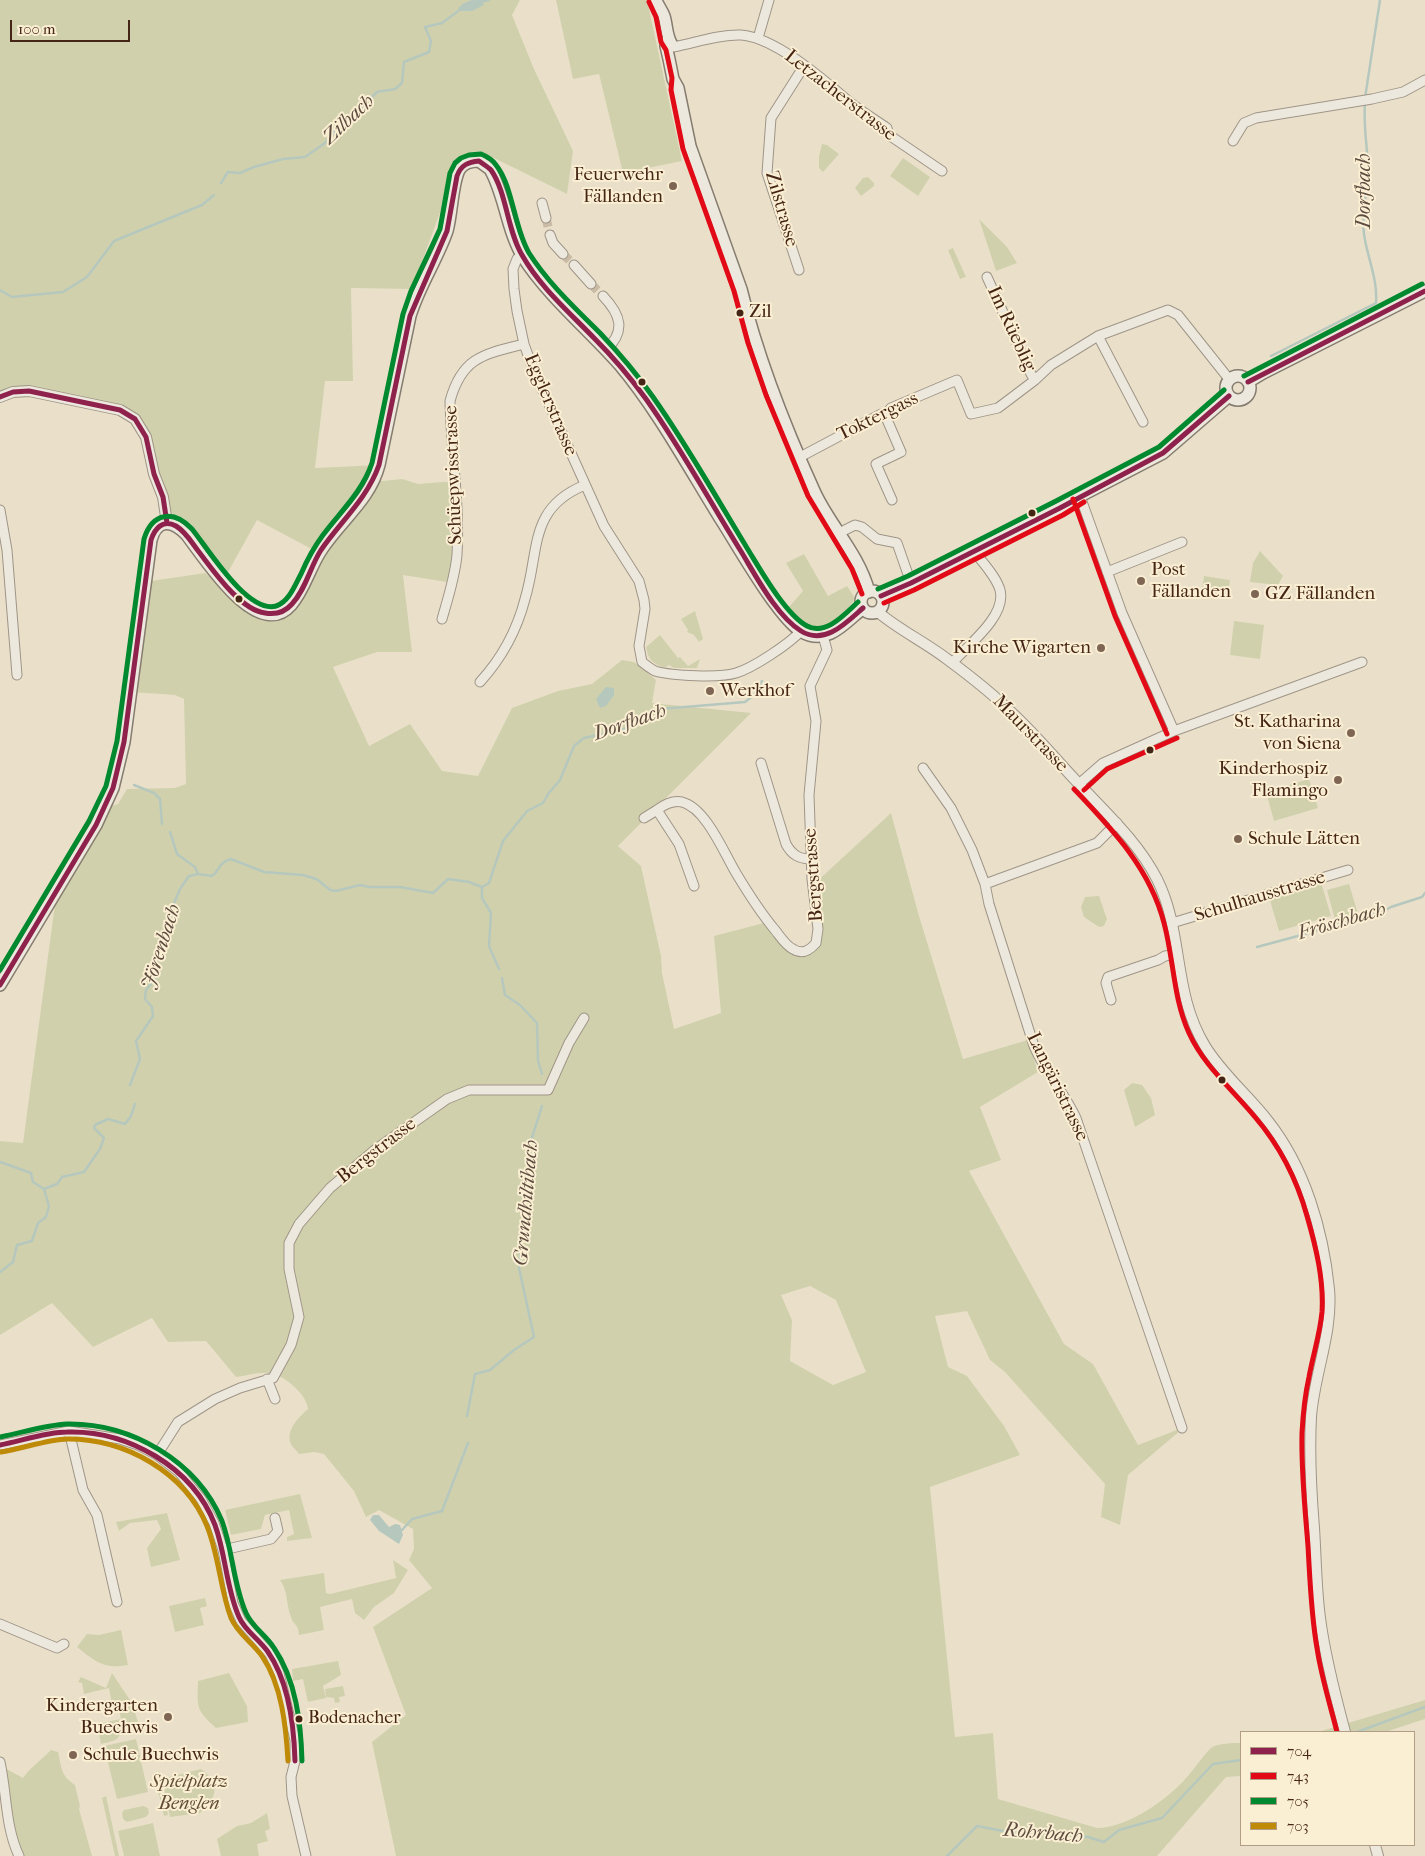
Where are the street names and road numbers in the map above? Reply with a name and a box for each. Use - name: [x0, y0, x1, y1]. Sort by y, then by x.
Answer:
- street label: Letzacherstrasse: [780, 45, 900, 147]
- street label: Zilstrasse: [759, 168, 803, 250]
- street label: Im Rüeblig: [981, 283, 1041, 375]
- street label: Egglerstrasse: [518, 351, 582, 459]
- street label: Toktergass: [834, 388, 922, 446]
- street label: Schüepwisstrasse: [440, 405, 468, 545]
- street label: Maurstrasse: [987, 690, 1073, 778]
- street label: Bergstrasse: [799, 827, 829, 923]
- street label: Schulhausstrasse: [1192, 866, 1328, 928]
- street label: Langäristrasse: [1021, 1029, 1093, 1145]
- street label: Bergstrasse: [333, 1113, 421, 1189]

